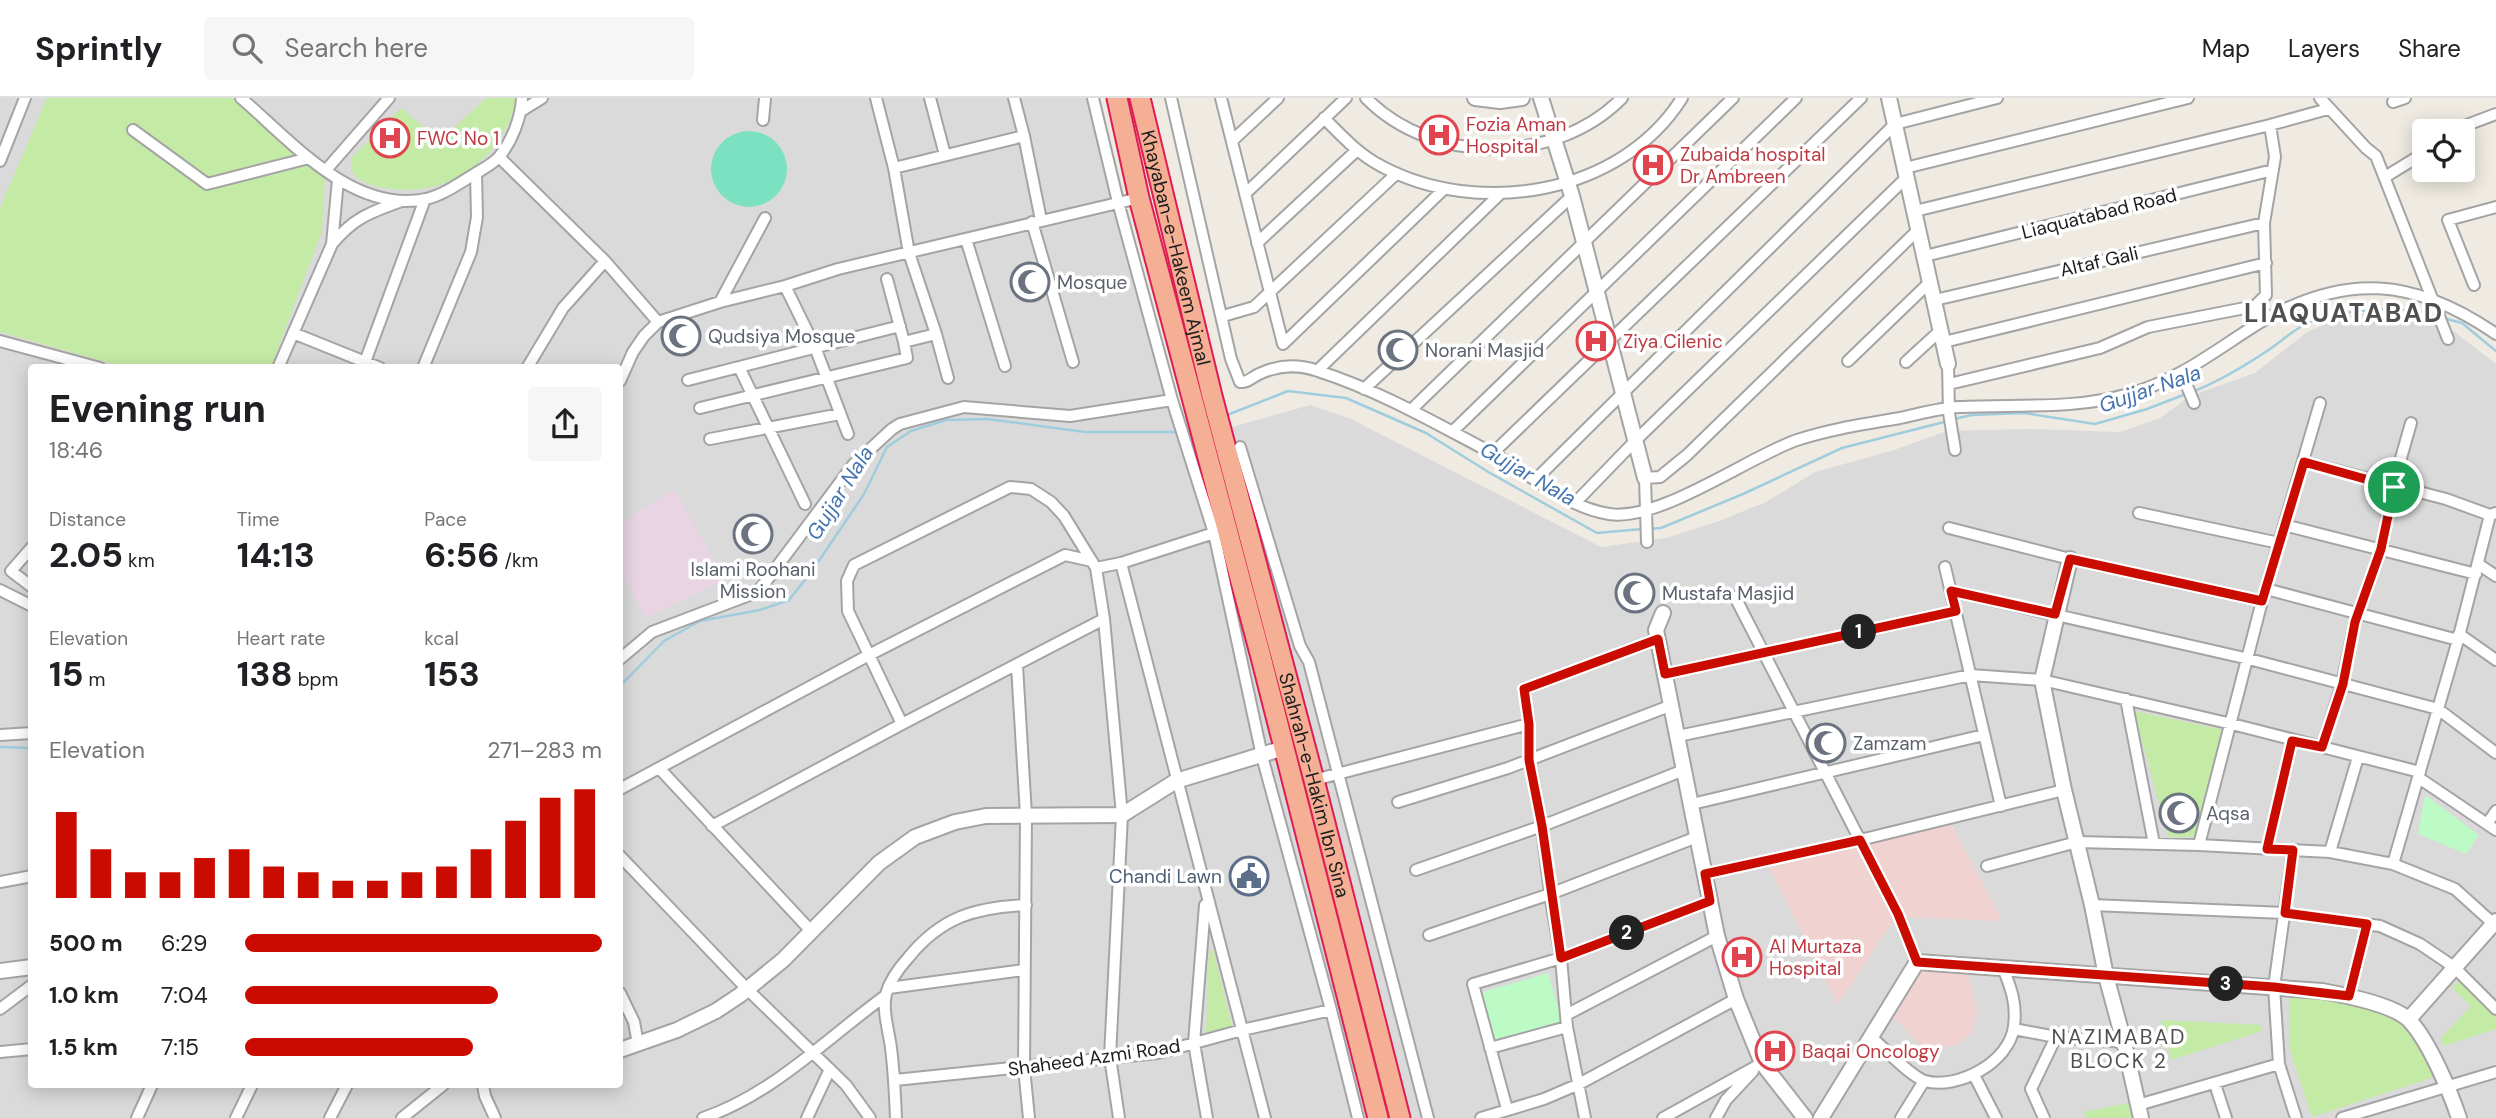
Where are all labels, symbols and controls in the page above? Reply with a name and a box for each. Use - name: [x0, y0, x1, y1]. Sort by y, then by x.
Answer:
- search box: [204, 17, 694, 80]
- text: Sprintly: [35, 27, 162, 70]
- icon: search: [228, 29, 266, 67]
- text: Search here: [284, 31, 428, 65]
- text: Map: [2202, 33, 2250, 64]
- text: Layers: [2288, 33, 2360, 64]
- text: Share: [2398, 33, 2461, 64]
- place label: Fozia Aman Hospital: [1466, 112, 1566, 159]
- hospital icon: Fozia Aman Hospital: [1418, 114, 1460, 156]
- hospital icon: FWC No 1: [369, 117, 411, 159]
- map controls: [2412, 119, 2475, 182]
- button: locate: [2412, 119, 2475, 182]
- place label: FWC No 1: [417, 126, 499, 151]
- street label: Khayaban-e-Hakeem Ajmal: [1135, 127, 1216, 368]
- place label: Zubaida hospital Dr Ambreen: [1680, 142, 1825, 189]
- hospital icon: Zubaida hospital Dr Ambreen: [1632, 144, 1674, 186]
- street label: Liaquatabad Road: [2019, 182, 2179, 245]
- street label: Altaf Gali: [2057, 240, 2141, 283]
- mosque icon: Mosque: [1009, 261, 1051, 303]
- place label: Mosque: [1057, 270, 1127, 295]
- district label: LIAQUATABAD: [2244, 296, 2444, 330]
- mosque icon: Qudsiya Mosque: [660, 315, 702, 357]
- hospital icon: Ziya Cilenic: [1575, 320, 1617, 362]
- place label: Qudsiya Mosque: [708, 324, 855, 349]
- mosque icon: Norani Masjid: [1377, 329, 1419, 371]
- place label: Ziya Cilenic: [1623, 329, 1723, 354]
- place label: Norani Masjid: [1425, 338, 1544, 363]
- water label: Gujjar Nala: [2095, 358, 2205, 420]
- text: Evening run: [49, 384, 266, 434]
- button: share: [528, 387, 602, 461]
- text: 18:46: [49, 435, 103, 465]
- water label: Gujjar Nala: [1475, 435, 1581, 513]
- water label: Gujjar Nala: [800, 440, 880, 546]
- pin: [2364, 457, 2424, 517]
- icon: arrive: [2375, 468, 2413, 506]
- text: Distance: [49, 507, 126, 532]
- text: Time: [237, 507, 280, 532]
- text: Pace: [424, 507, 467, 532]
- mosque icon: Islami Roohani Mission: [732, 513, 774, 555]
- text: 2.05: [49, 532, 123, 578]
- text: 14:13: [237, 532, 315, 578]
- text: 6:56: [424, 532, 499, 578]
- text: km: [123, 548, 155, 573]
- text: /km: [499, 548, 538, 573]
- place label: Islami Roohani Mission: [690, 557, 816, 604]
- mosque icon: Mustafa Masjid: [1614, 572, 1656, 614]
- place label: Mustafa Masjid: [1662, 581, 1794, 606]
- pin: 1: [1842, 614, 1876, 650]
- text: 1: [1855, 619, 1862, 644]
- text: Elevation: [49, 626, 128, 651]
- text: Heart rate: [237, 626, 325, 651]
- text: kcal: [424, 626, 459, 651]
- text: 15: [49, 651, 84, 697]
- text: 138: [237, 651, 293, 697]
- text: 153: [424, 651, 480, 697]
- text: m: [84, 667, 106, 692]
- text: bpm: [293, 667, 338, 692]
- street label: Shahrah-e-Hakim Ibn Sina: [1273, 670, 1355, 900]
- mosque icon: Zamzam: [1805, 722, 1847, 764]
- place label: Zamzam: [1853, 731, 1927, 756]
- text: Elevation: [49, 735, 145, 765]
- text: 271–283 m: [487, 735, 602, 765]
- mosque icon: Aqsa: [2158, 792, 2200, 834]
- place label: Aqsa: [2206, 801, 2250, 826]
- public building icon: Chandi Lawn: [1228, 855, 1270, 897]
- place label: Chandi Lawn: [1109, 864, 1222, 889]
- pin: 2: [1610, 916, 1644, 950]
- text: 2: [1621, 920, 1632, 945]
- text: 500 m: [49, 928, 123, 958]
- text: 6:29: [161, 928, 208, 958]
- place label: Al Murtaza Hospital: [1769, 934, 1862, 981]
- hospital icon: Al Murtaza Hospital: [1721, 936, 1763, 978]
- pin: 3: [2208, 966, 2244, 1001]
- text: 3: [2220, 971, 2231, 996]
- text: 1.0 km: [49, 980, 119, 1010]
- text: 7:04: [161, 980, 208, 1010]
- district label: NAZIMABAD BLOCK 2: [2051, 1023, 2187, 1075]
- hospital icon: Baqai Oncology: [1754, 1030, 1796, 1072]
- text: 1.5 km: [49, 1032, 118, 1062]
- text: 7:15: [161, 1032, 199, 1062]
- street label: Shaheed Azmi Road: [1006, 1033, 1182, 1082]
- place label: Baqai Oncology: [1802, 1039, 1940, 1064]

